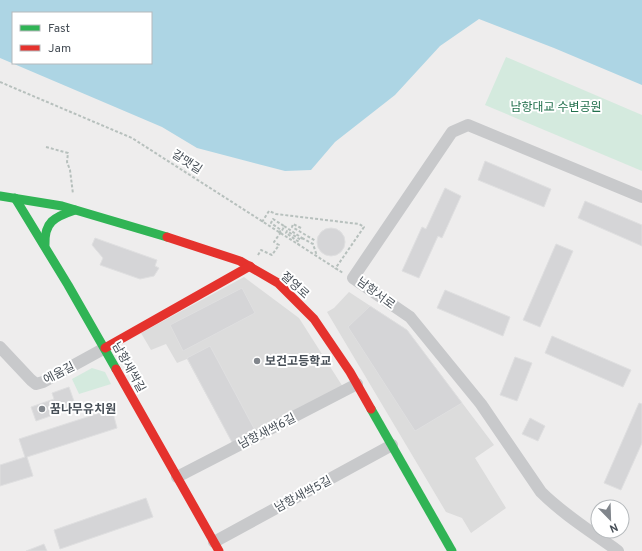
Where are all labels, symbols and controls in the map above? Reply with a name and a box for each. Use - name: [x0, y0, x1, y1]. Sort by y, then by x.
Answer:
- legend: [12, 12, 152, 64]
- text: Fast: [48, 21, 70, 37]
- text: Jam: [48, 41, 71, 57]
- park label: 남항대교 수변공원: [510, 100, 602, 116]
- street label: 갈맷길: [168, 147, 205, 179]
- street label: 절영로: [277, 269, 312, 303]
- street label: 남항서로: [353, 274, 398, 313]
- street label: 남항새싹길: [108, 339, 149, 396]
- place label: 보건고등학교: [265, 354, 331, 370]
- marker: 보건고등학교: [252, 356, 262, 366]
- street label: 에움길: [41, 359, 78, 389]
- place label: 꿈나무유치원: [50, 402, 116, 418]
- marker: 꿈나무유치원: [37, 404, 47, 414]
- street label: 남항새싹6길: [236, 411, 299, 453]
- street label: 남항새싹5길: [272, 473, 335, 517]
- north arrow: [590, 499, 630, 539]
- text: N: [607, 519, 620, 535]

